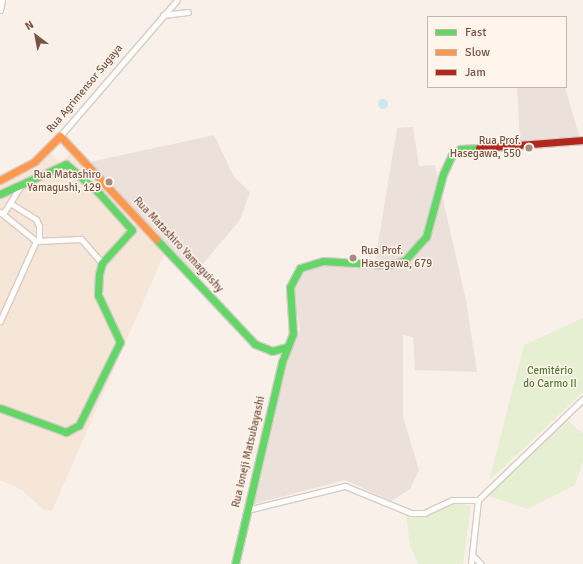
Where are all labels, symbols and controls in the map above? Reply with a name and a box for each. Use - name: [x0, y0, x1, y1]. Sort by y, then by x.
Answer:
- north arrow: [16, 16, 56, 56]
- legend: [427, 16, 567, 88]
- text: N: [23, 18, 36, 33]
- text: Fast: [465, 25, 486, 40]
- street label: Rua Agrimensor Sugaya: [44, 42, 126, 136]
- text: Slow: [465, 45, 490, 60]
- text: Jam: [465, 65, 486, 80]
- place label: Rua Prof. Hasegawa, 550: [450, 135, 521, 161]
- marker: Rua Prof. Hasegawa, 550: [524, 143, 534, 153]
- place label: Rua Matashiro Yamagushi, 129: [27, 169, 101, 195]
- marker: Rua Matashiro Yamagushi, 129: [104, 177, 114, 187]
- street label: Rua Matashiro Yamaguishy: [130, 195, 226, 295]
- place label: Rua Prof. Hasegawa, 679: [361, 245, 432, 271]
- marker: Rua Prof. Hasegawa, 679: [348, 253, 358, 263]
- park label: Cemitério do Carmo II: [523, 365, 577, 391]
- street label: Rua Ioneji Matsubayashi: [230, 395, 268, 509]

